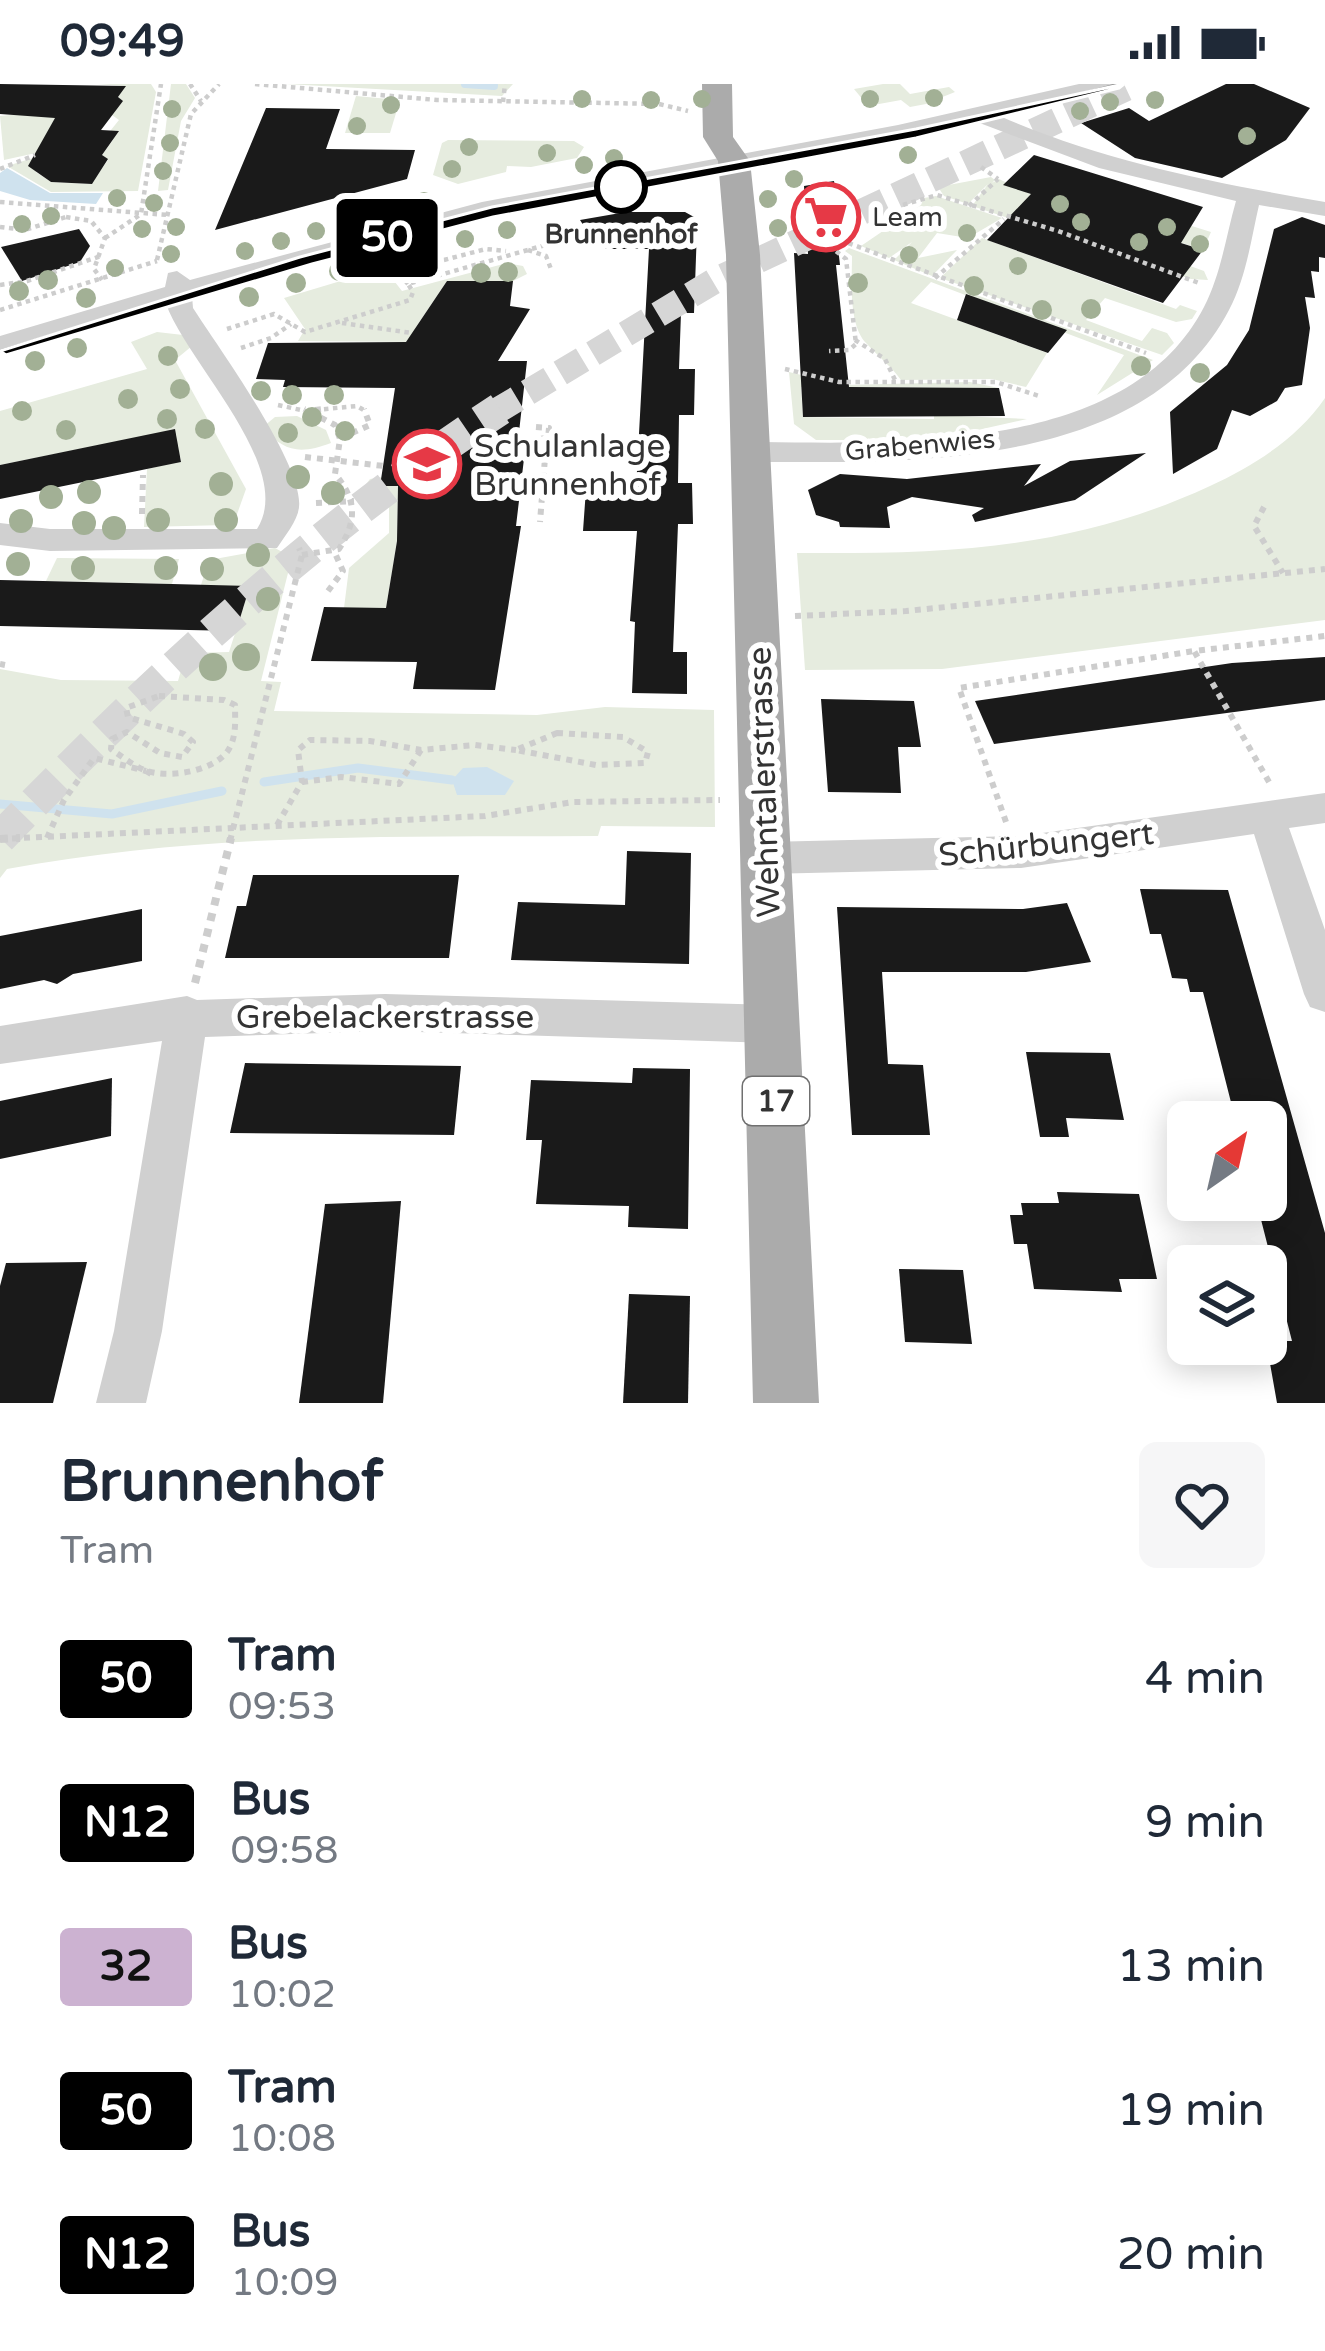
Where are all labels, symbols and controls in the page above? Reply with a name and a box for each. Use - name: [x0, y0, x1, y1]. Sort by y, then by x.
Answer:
- text: 09:49: [60, 15, 185, 69]
- marker: Brunnenhof: [596, 162, 646, 212]
- supermarket icon: Leam: [791, 182, 861, 252]
- line badge: 50: [333, 199, 441, 277]
- place label: Leam: [872, 201, 943, 234]
- text: 50: [361, 212, 413, 263]
- place label: Brunnenhof: [545, 218, 698, 251]
- street label: Grabenwies: [843, 422, 997, 469]
- place label: Schulanlage Brunnenhof: [474, 427, 665, 504]
- school or university icon: Schulanlage Brunnenhof: [392, 429, 462, 499]
- street label: Wehntalerstrasse: [740, 646, 789, 918]
- street label: Schürbungert: [937, 814, 1156, 875]
- street label: Grebelackerstrasse: [236, 998, 534, 1037]
- road number: 17: [743, 1077, 809, 1125]
- north arrow: [1167, 1101, 1287, 1221]
- map controls: [1167, 1101, 1287, 1365]
- button: layers: [1167, 1245, 1287, 1365]
- button: heart: [1139, 1442, 1265, 1568]
- text: Brunnenhof: [60, 1448, 383, 1516]
- text: Tram: [60, 1527, 154, 1574]
- text: Tram: [228, 1629, 337, 1683]
- text: 4 min: [1145, 1652, 1265, 1706]
- text: 50: [100, 1653, 152, 1704]
- text: 09:53: [228, 1683, 336, 1730]
- text: Bus: [230, 1773, 310, 1827]
- text: 9 min: [1145, 1796, 1265, 1850]
- text: N12: [84, 1797, 170, 1848]
- text: 09:58: [230, 1827, 339, 1874]
- text: Bus: [228, 1917, 308, 1971]
- text: 13 min: [1117, 1940, 1265, 1994]
- text: 32: [100, 1941, 152, 1992]
- text: 10:02: [228, 1971, 336, 2018]
- text: Tram: [228, 2061, 337, 2115]
- text: 19 min: [1117, 2084, 1265, 2138]
- text: 50: [100, 2085, 152, 2136]
- text: 10:08: [228, 2115, 336, 2162]
- text: Bus: [230, 2205, 310, 2259]
- text: 20 min: [1117, 2228, 1265, 2282]
- text: N12: [84, 2229, 170, 2280]
- text: 10:09: [230, 2259, 339, 2306]

